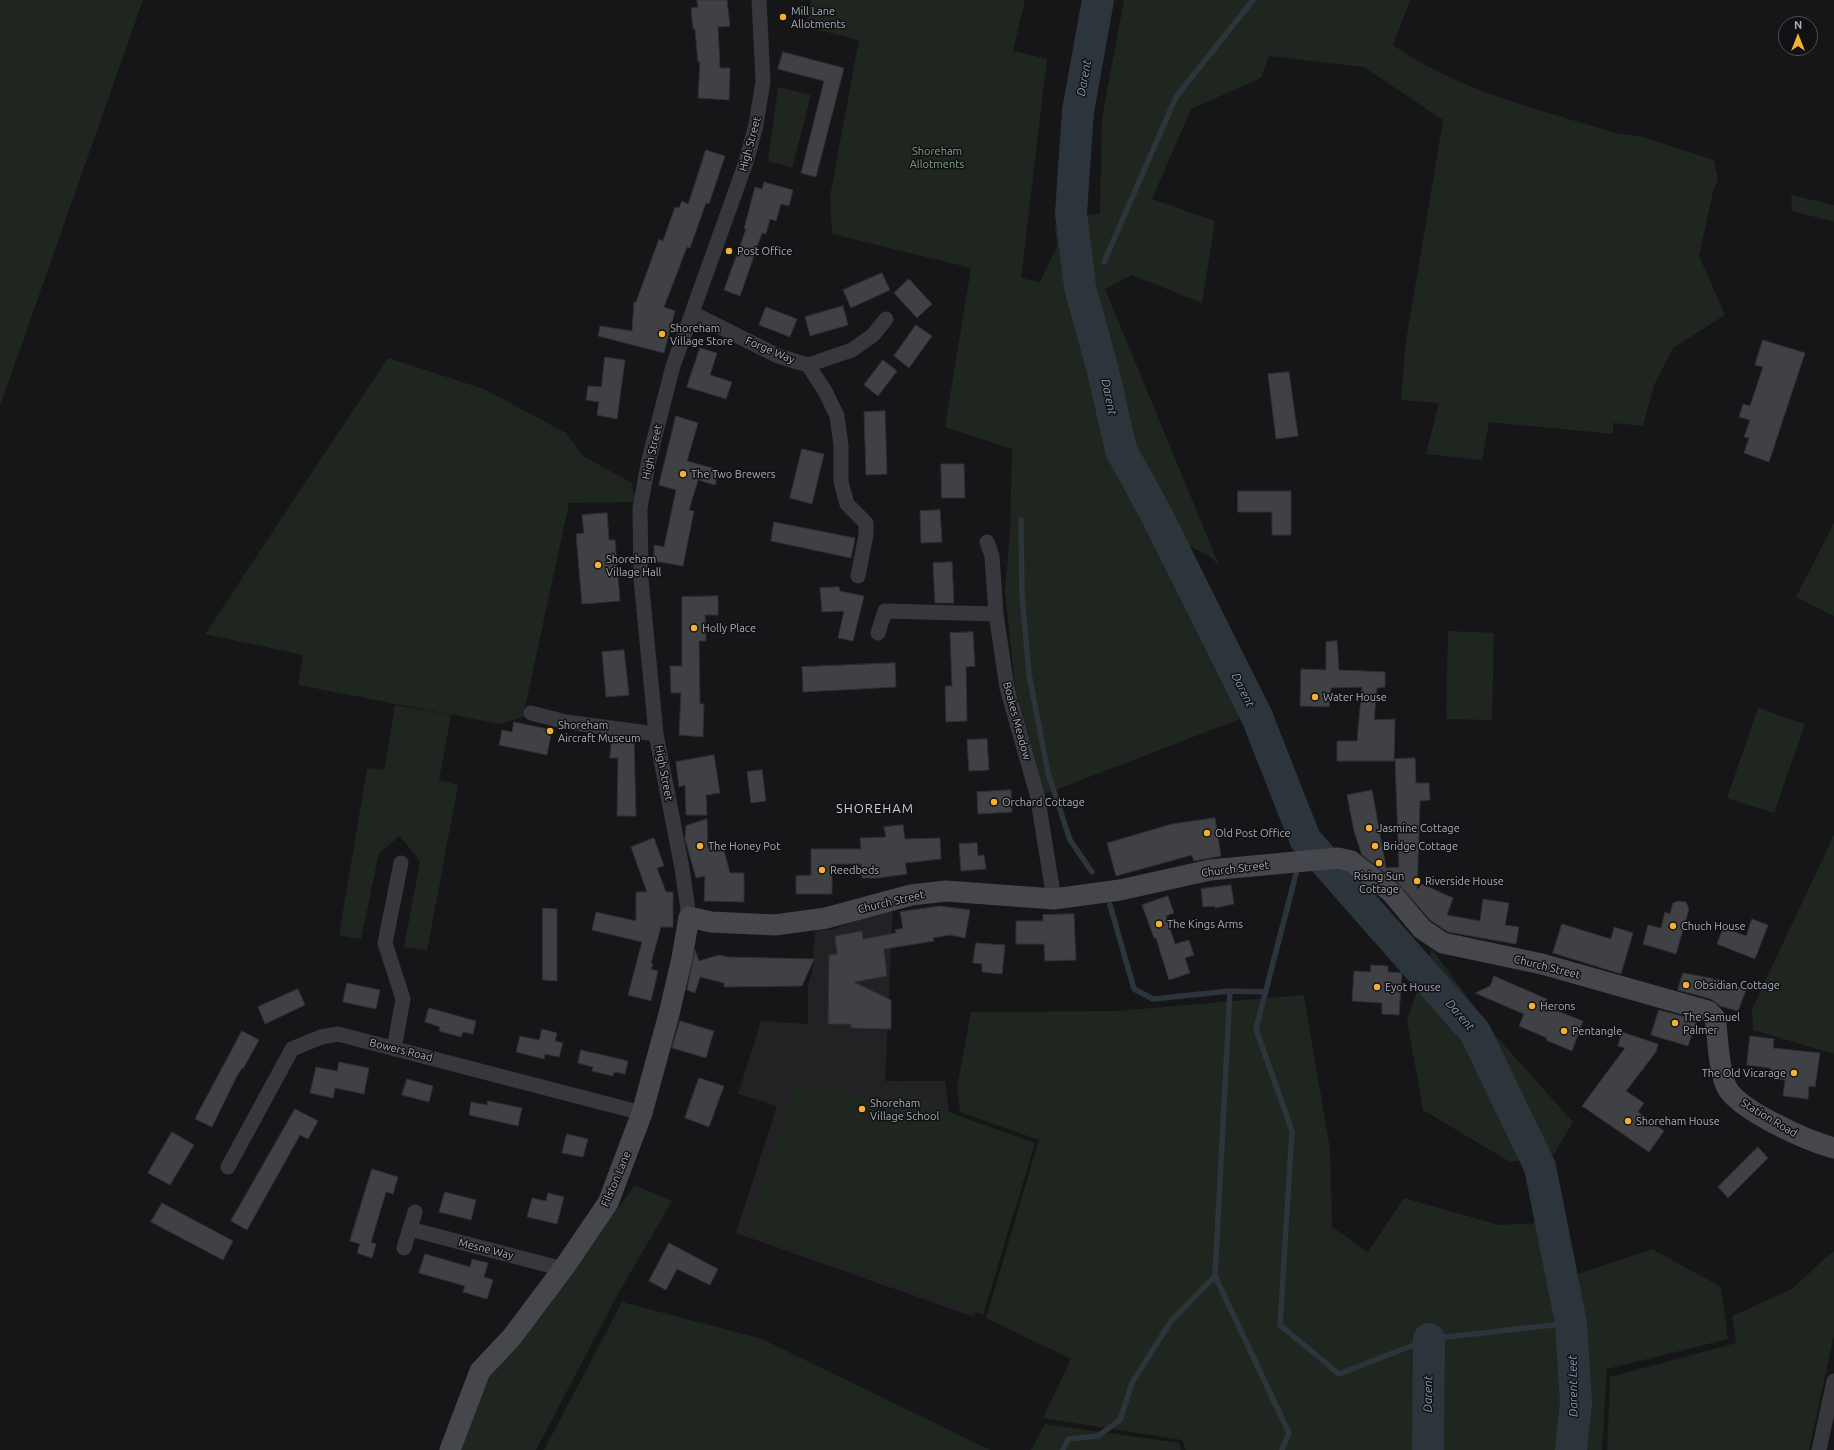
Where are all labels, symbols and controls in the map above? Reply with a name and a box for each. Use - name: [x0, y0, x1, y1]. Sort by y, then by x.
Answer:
- place label: Mill Lane Allotments: [791, 4, 846, 30]
- marker: Mill Lane Allotments: [778, 12, 788, 22]
- north arrow: [1778, 16, 1818, 56]
- text: N: [1794, 19, 1802, 31]
- water label: Darent: [1074, 59, 1094, 97]
- street label: High Street: [736, 115, 764, 173]
- park label: Shoreham Allotments: [910, 144, 964, 170]
- place label: Post Office: [737, 244, 792, 258]
- marker: Post Office: [724, 246, 734, 256]
- place label: Shoreham Village Store: [670, 321, 733, 347]
- marker: Shoreham Village Store: [657, 329, 667, 339]
- street label: Forge Way: [743, 334, 797, 366]
- water label: Darent: [1098, 377, 1120, 417]
- street label: High Street: [639, 423, 665, 481]
- place label: The Two Brewers: [691, 467, 776, 481]
- marker: The Two Brewers: [678, 469, 688, 479]
- place label: Shoreham Village Hall: [606, 552, 661, 578]
- marker: Shoreham Village Hall: [593, 560, 603, 570]
- place label: Holly Place: [702, 621, 756, 635]
- marker: Holly Place: [689, 623, 699, 633]
- water label: Darent: [1228, 670, 1258, 710]
- street label: Boakes Meadow: [1000, 680, 1034, 762]
- place label: Water House: [1323, 690, 1387, 704]
- marker: Water House: [1310, 692, 1320, 702]
- place label: Shoreham Aircraft Museum: [558, 718, 640, 744]
- marker: Shoreham Aircraft Museum: [545, 726, 555, 736]
- street label: High Street: [652, 744, 676, 802]
- place label: Orchard Cottage: [1002, 795, 1085, 809]
- marker: Orchard Cottage: [989, 797, 999, 807]
- district label: SHOREHAM: [836, 801, 914, 817]
- place label: Jasmine Cottage: [1377, 821, 1460, 835]
- marker: Jasmine Cottage: [1364, 823, 1374, 833]
- place label: Old Post Office: [1215, 826, 1291, 840]
- marker: Old Post Office: [1202, 828, 1212, 838]
- place label: The Honey Pot: [708, 839, 780, 853]
- place label: Bridge Cottage: [1383, 839, 1458, 853]
- marker: The Honey Pot: [695, 841, 705, 851]
- marker: Bridge Cottage: [1370, 841, 1380, 851]
- street label: Church Street: [1200, 858, 1270, 880]
- marker: Rising Sun Cottage: [1374, 858, 1384, 868]
- place label: Reedbeds: [830, 863, 879, 877]
- marker: Reedbeds: [817, 865, 827, 875]
- place label: Rising Sun Cottage: [1354, 869, 1404, 895]
- place label: Riverside House: [1425, 874, 1504, 888]
- marker: Riverside House: [1412, 876, 1422, 886]
- street label: Church Street: [856, 888, 926, 916]
- place label: The Kings Arms: [1167, 917, 1243, 931]
- marker: The Kings Arms: [1154, 919, 1164, 929]
- place label: Chuch House: [1681, 919, 1745, 933]
- marker: Chuch House: [1668, 921, 1678, 931]
- street label: Church Street: [1512, 952, 1582, 982]
- place label: Obsidian Cottage: [1694, 978, 1780, 992]
- place label: Eyot House: [1385, 980, 1441, 994]
- marker: Obsidian Cottage: [1681, 980, 1691, 990]
- marker: Eyot House: [1372, 982, 1382, 992]
- water label: Darent: [1442, 996, 1478, 1034]
- place label: Herons: [1540, 999, 1575, 1013]
- marker: Herons: [1527, 1001, 1537, 1011]
- place label: The Samuel Palmer: [1683, 1010, 1740, 1036]
- marker: The Samuel Palmer: [1670, 1018, 1680, 1028]
- place label: Pentangle: [1572, 1024, 1622, 1038]
- marker: Pentangle: [1559, 1026, 1569, 1036]
- street label: Bowers Road: [368, 1036, 434, 1064]
- place label: The Old Vicarage: [1702, 1066, 1786, 1080]
- marker: The Old Vicarage: [1789, 1068, 1799, 1078]
- place label: Shoreham Village School: [870, 1096, 939, 1122]
- street label: Station Road: [1738, 1096, 1800, 1140]
- marker: Shoreham Village School: [857, 1104, 867, 1114]
- place label: Shoreham House: [1636, 1114, 1720, 1128]
- marker: Shoreham House: [1623, 1116, 1633, 1126]
- street label: Filston Lane: [598, 1149, 634, 1209]
- street label: Mesne Way: [457, 1236, 515, 1262]
- water label: Darent Leet: [1565, 1355, 1581, 1417]
- water label: Darent: [1420, 1375, 1436, 1413]

